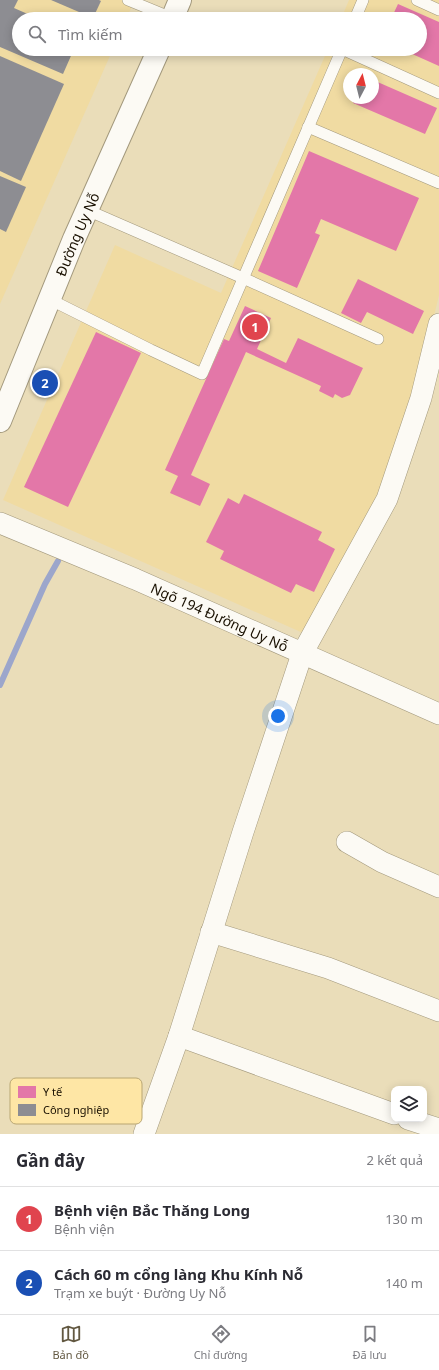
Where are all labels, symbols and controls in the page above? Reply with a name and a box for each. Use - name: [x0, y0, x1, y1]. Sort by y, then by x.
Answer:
- search box: [12, 12, 427, 56]
- icon: search: [26, 23, 48, 45]
- text: Tìm kiếm: [58, 24, 123, 44]
- north arrow: [343, 68, 379, 104]
- street label: Đường Uy Nỗ: [50, 189, 103, 279]
- pin: 1: [242, 312, 268, 342]
- pin: 2: [32, 368, 58, 398]
- street label: Ngõ 194 Đường Uy Nỗ: [148, 578, 292, 655]
- your location: [268, 706, 288, 726]
- legend: [10, 1078, 142, 1124]
- text: Y tế: [43, 1084, 63, 1099]
- map controls: [391, 1086, 427, 1122]
- button: layers: [391, 1086, 427, 1122]
- text: Công nghiệp: [43, 1102, 109, 1117]
- text: Gần đây: [16, 1149, 85, 1172]
- text: 2 kết quả: [367, 1151, 423, 1169]
- text: Bệnh viện Bắc Thăng Long: [54, 1200, 250, 1220]
- text: 1: [25, 1210, 33, 1228]
- text: 130 m: [385, 1210, 423, 1228]
- text: Bệnh viện: [54, 1220, 115, 1238]
- text: Cách 60 m cổng làng Khu Kính Nỗ: [54, 1264, 303, 1284]
- text: 2: [25, 1274, 33, 1292]
- text: 140 m: [385, 1274, 423, 1292]
- text: Trạm xe buýt · Đường Uy Nỗ: [54, 1284, 226, 1302]
- tab: Bản đồ: [52, 1323, 89, 1362]
- tab: Chỉ đường: [194, 1323, 248, 1362]
- tab: Đã lưu: [352, 1323, 387, 1362]

